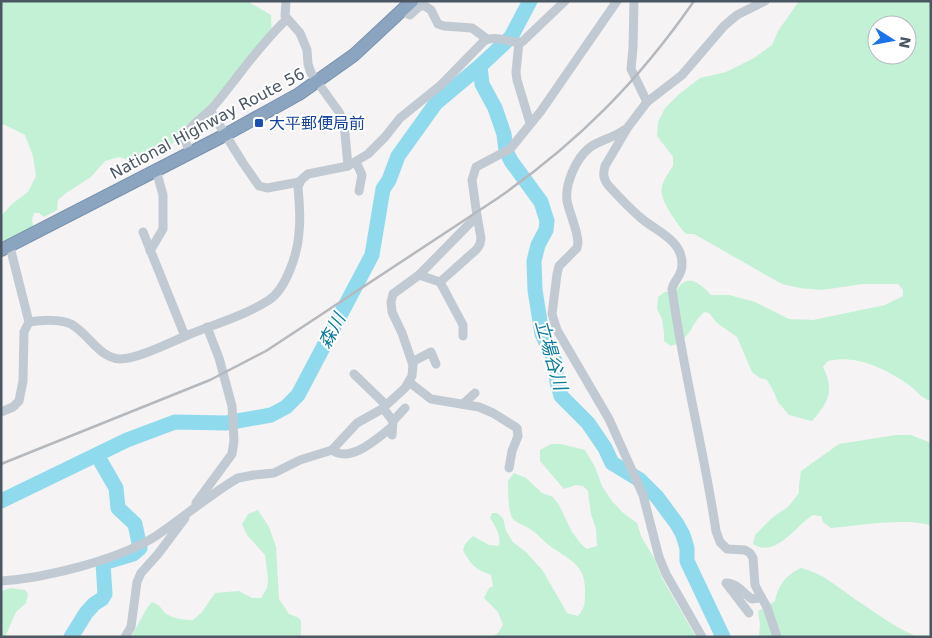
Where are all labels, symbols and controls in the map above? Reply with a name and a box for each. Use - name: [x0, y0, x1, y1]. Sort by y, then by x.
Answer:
- north arrow: [867, 15, 917, 65]
- text: N: [896, 35, 914, 50]
- street label: National Highway Route 56: [107, 64, 308, 183]
- place label: 大平郵便局前: [269, 114, 365, 133]
- marker: 大平郵便局前: [253, 117, 265, 129]
- water label: 森川: [314, 308, 350, 352]
- water label: 立場谷川: [531, 317, 572, 394]

